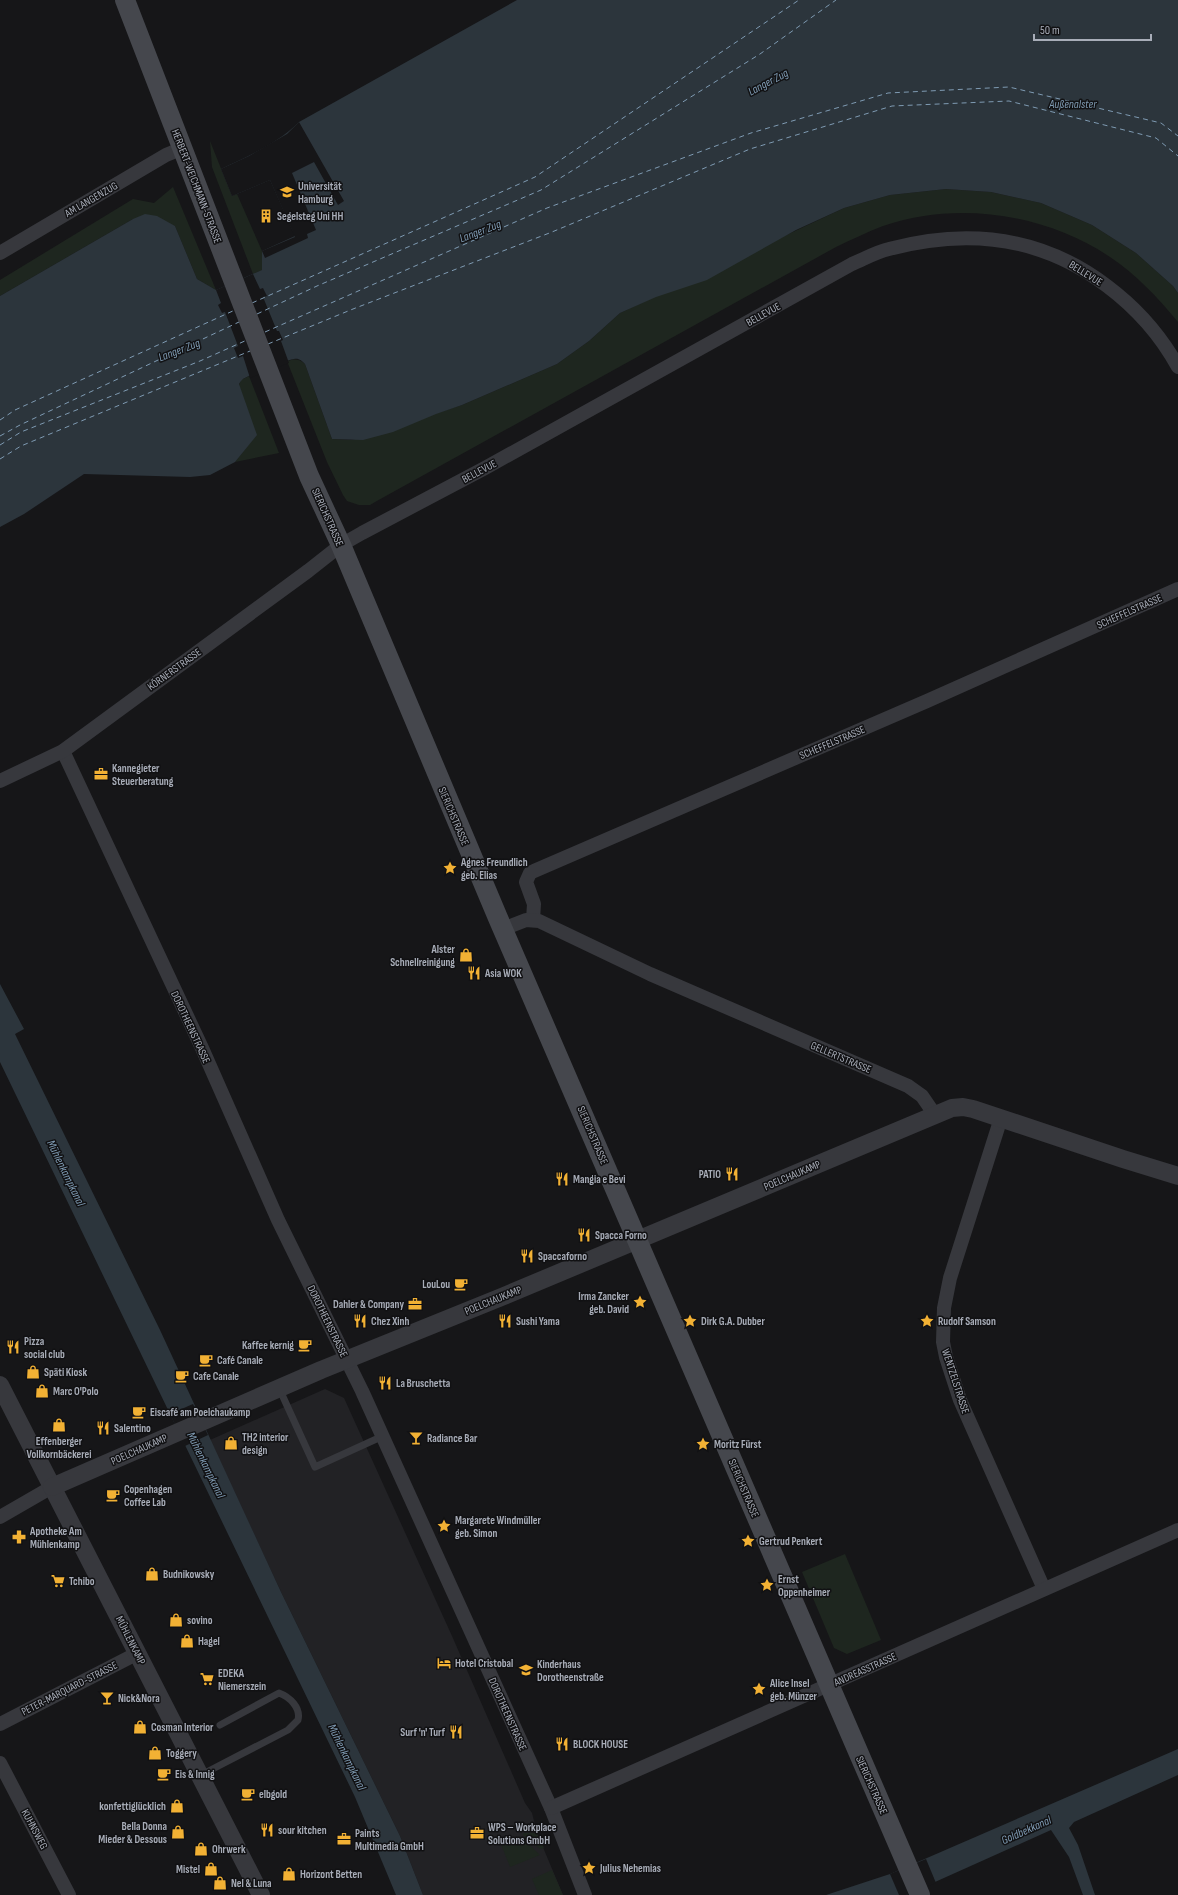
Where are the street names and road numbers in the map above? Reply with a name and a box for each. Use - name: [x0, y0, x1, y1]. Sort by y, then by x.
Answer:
- street label: HERBERT-WEICHMANN-STRASSE: [169, 127, 224, 245]
- street label: AM LANGENZUG: [62, 179, 120, 220]
- street label: BELLEVUE: [1067, 258, 1105, 289]
- street label: BELLEVUE: [744, 300, 783, 329]
- street label: BELLEVUE: [460, 457, 499, 486]
- street label: SIERICHSTRASSE: [309, 486, 346, 548]
- street label: SCHEFFELSTRASSE: [1095, 591, 1164, 632]
- street label: KÖRNERSTRASSE: [145, 646, 204, 693]
- street label: SCHEFFELSTRASSE: [797, 723, 867, 762]
- street label: SIERICHSTRASSE: [435, 785, 472, 847]
- street label: DOROTHEENSTRASSE: [168, 989, 213, 1065]
- street label: GELLERTSTRASSE: [809, 1039, 873, 1076]
- street label: SIERICHSTRASSE: [574, 1104, 611, 1166]
- street label: POELCHAUKAMP: [762, 1158, 823, 1193]
- street label: DOROTHEENSTRASSE: [305, 1283, 351, 1359]
- street label: POELCHAUKAMP: [463, 1283, 524, 1318]
- street label: WENTZELSTRASSE: [939, 1347, 972, 1415]
- street label: POELCHAUKAMP: [109, 1431, 170, 1468]
- street label: SIERICHSTRASSE: [725, 1457, 762, 1519]
- street label: MÜHLENKAMP: [113, 1614, 148, 1667]
- street label: ANDREASSTRASSE: [831, 1650, 898, 1689]
- street label: PETER-MARQUARD-STRASSE: [19, 1659, 119, 1718]
- street label: DOROTHEENSTRASSE: [486, 1676, 529, 1753]
- street label: SIERICHSTRASSE: [853, 1754, 890, 1816]
- street label: KUHNSWEG: [19, 1807, 50, 1851]

